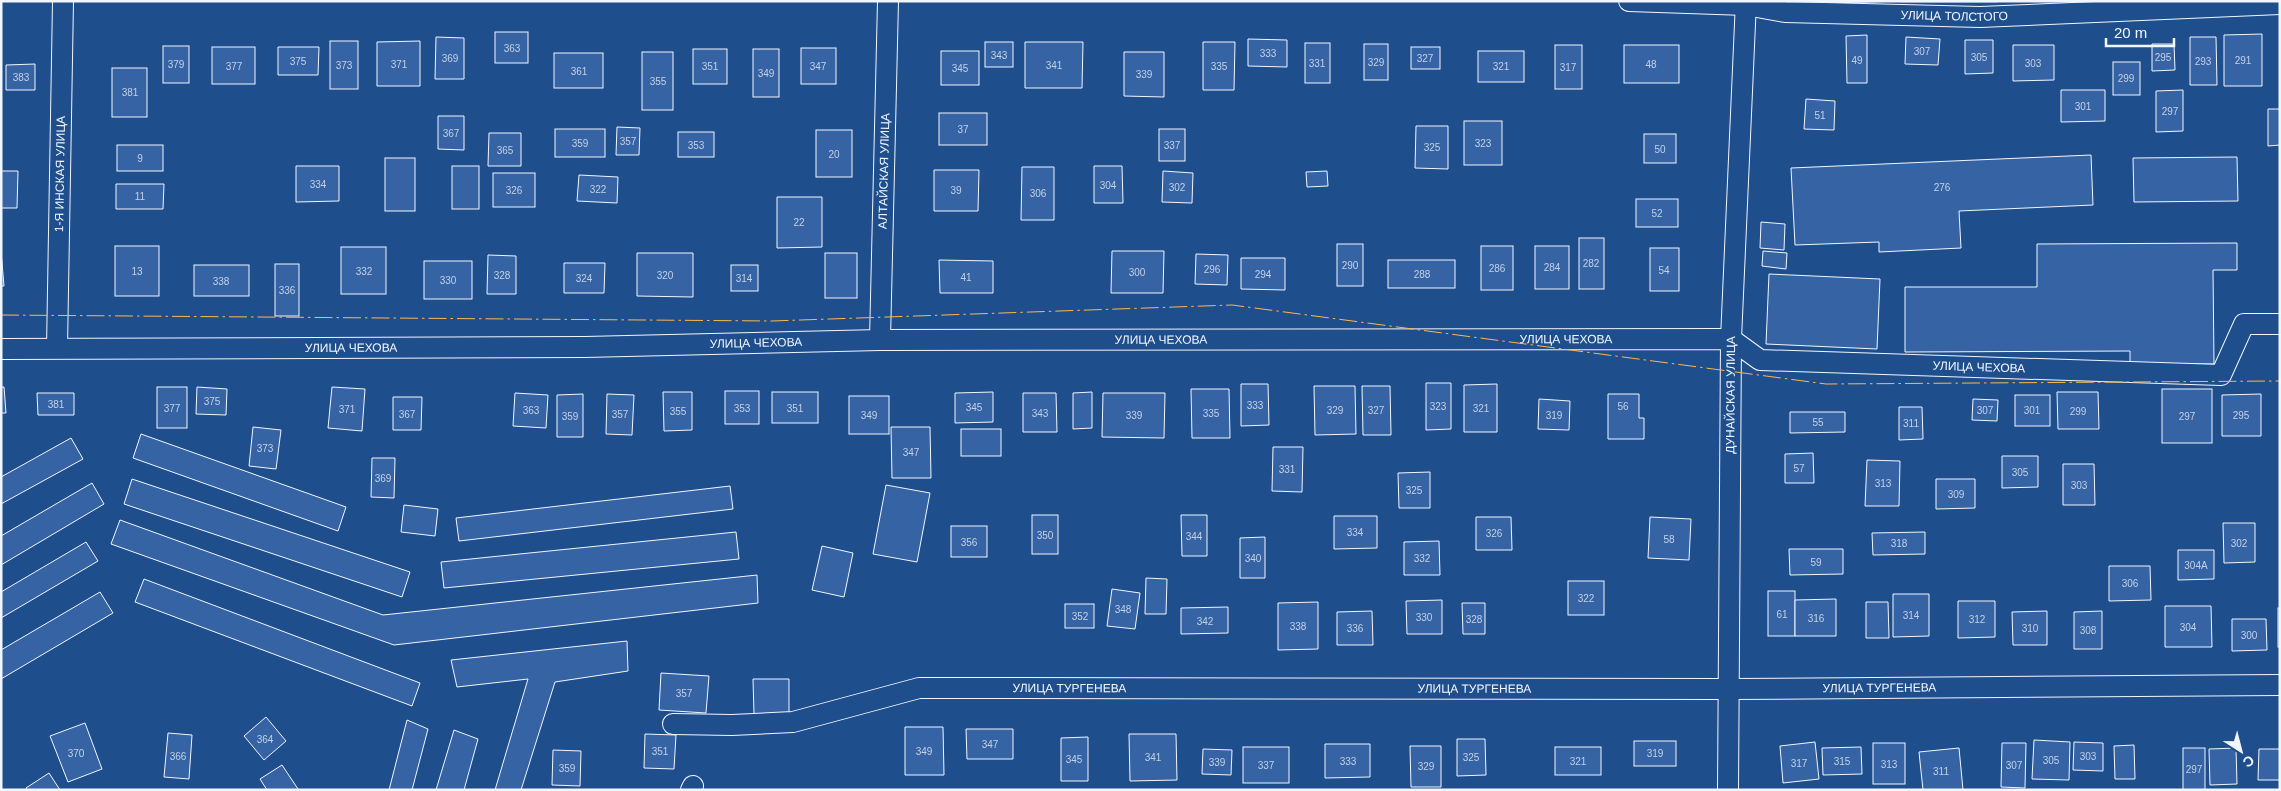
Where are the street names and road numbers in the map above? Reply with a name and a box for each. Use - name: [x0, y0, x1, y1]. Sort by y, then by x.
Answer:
- street label: УЛИЦА ТОЛСТОГО: [1900, 8, 2008, 24]
- street label: АЛТАЙСКАЯ УЛИЦА: [875, 113, 892, 229]
- street label: 1-Я ИНСКАЯ УЛИЦА: [52, 116, 68, 232]
- street label: УЛИЦА ЧЕХОВА: [1520, 332, 1612, 346]
- street label: УЛИЦА ЧЕХОВА: [1115, 333, 1207, 347]
- street label: УЛИЦА ЧЕХОВА: [710, 335, 802, 351]
- street label: ДУНАЙСКАЯ УЛИЦА: [1722, 336, 1738, 454]
- street label: УЛИЦА ЧЕХОВА: [305, 341, 397, 355]
- street label: УЛИЦА ЧЕХОВА: [1932, 359, 2025, 376]
- street label: УЛИЦА ТУРГЕНЕВА: [1822, 680, 1936, 695]
- street label: УЛИЦА ТУРГЕНЕВА: [1013, 681, 1126, 695]
- street label: УЛИЦА ТУРГЕНЕВА: [1418, 682, 1531, 696]

